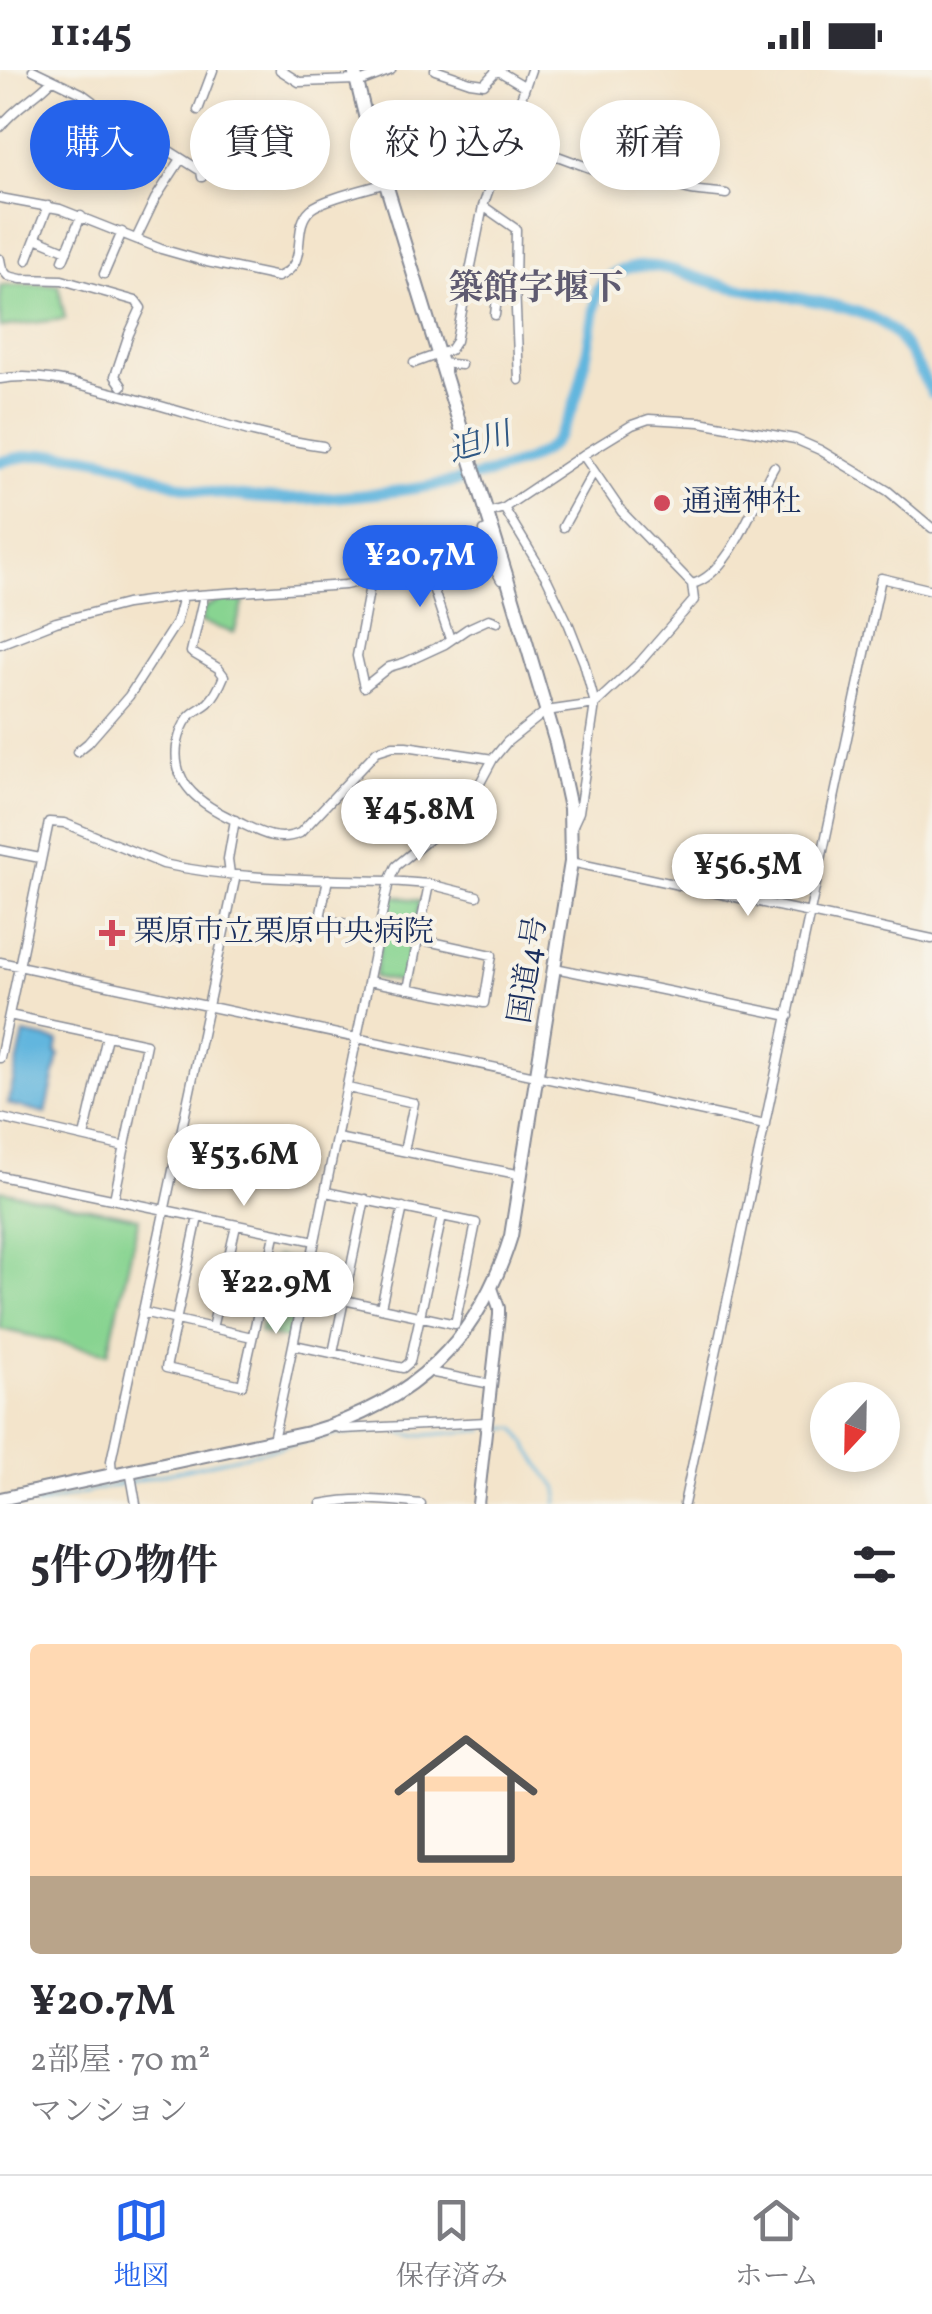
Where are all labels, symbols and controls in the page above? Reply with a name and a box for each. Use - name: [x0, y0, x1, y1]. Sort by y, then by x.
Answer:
- text: 11:45: [50, 9, 132, 62]
- chip: 購入: [30, 100, 170, 190]
- chip: 賃貸: [190, 100, 330, 190]
- chip: 絞り込み: [350, 100, 560, 190]
- chip: 新着: [580, 100, 720, 190]
- district label: 築館字堰下: [448, 266, 624, 314]
- water label: 迫川: [443, 413, 520, 474]
- place label: 通遖神社: [682, 482, 802, 524]
- marker: 通遖神社: [651, 492, 673, 514]
- pin: ¥20.7M: [339, 525, 501, 610]
- text: ¥20.7M: [365, 535, 475, 579]
- pin: ¥45.8M: [338, 779, 500, 864]
- text: ¥45.8M: [363, 789, 475, 833]
- pin: ¥56.5M: [667, 834, 829, 919]
- text: ¥56.5M: [694, 844, 802, 888]
- place label: 栗原市立栗原中央病院: [134, 912, 434, 954]
- street label: 国道4号: [500, 913, 558, 1027]
- marker: 栗原市立栗原中央病院: [99, 920, 125, 946]
- pin: ¥53.6M: [163, 1124, 325, 1209]
- text: ¥53.6M: [189, 1134, 299, 1178]
- pin: ¥22.9M: [195, 1252, 357, 1337]
- text: ¥22.9M: [220, 1262, 332, 1306]
- north arrow: [810, 1382, 900, 1472]
- map controls: [810, 1382, 900, 1472]
- icon: filters: [847, 1537, 902, 1592]
- text: 5件の物件: [30, 1539, 218, 1598]
- icon: home: [376, 1709, 556, 1889]
- text: ¥20.7M: [30, 1974, 175, 2033]
- text: 2部屋 · 70 m²: [30, 2040, 210, 2084]
- text: マンション: [30, 2091, 189, 2135]
- tab: 地図: [113, 2193, 169, 2297]
- tab: 保存済み: [396, 2193, 508, 2297]
- tab: ホーム: [735, 2193, 819, 2297]

